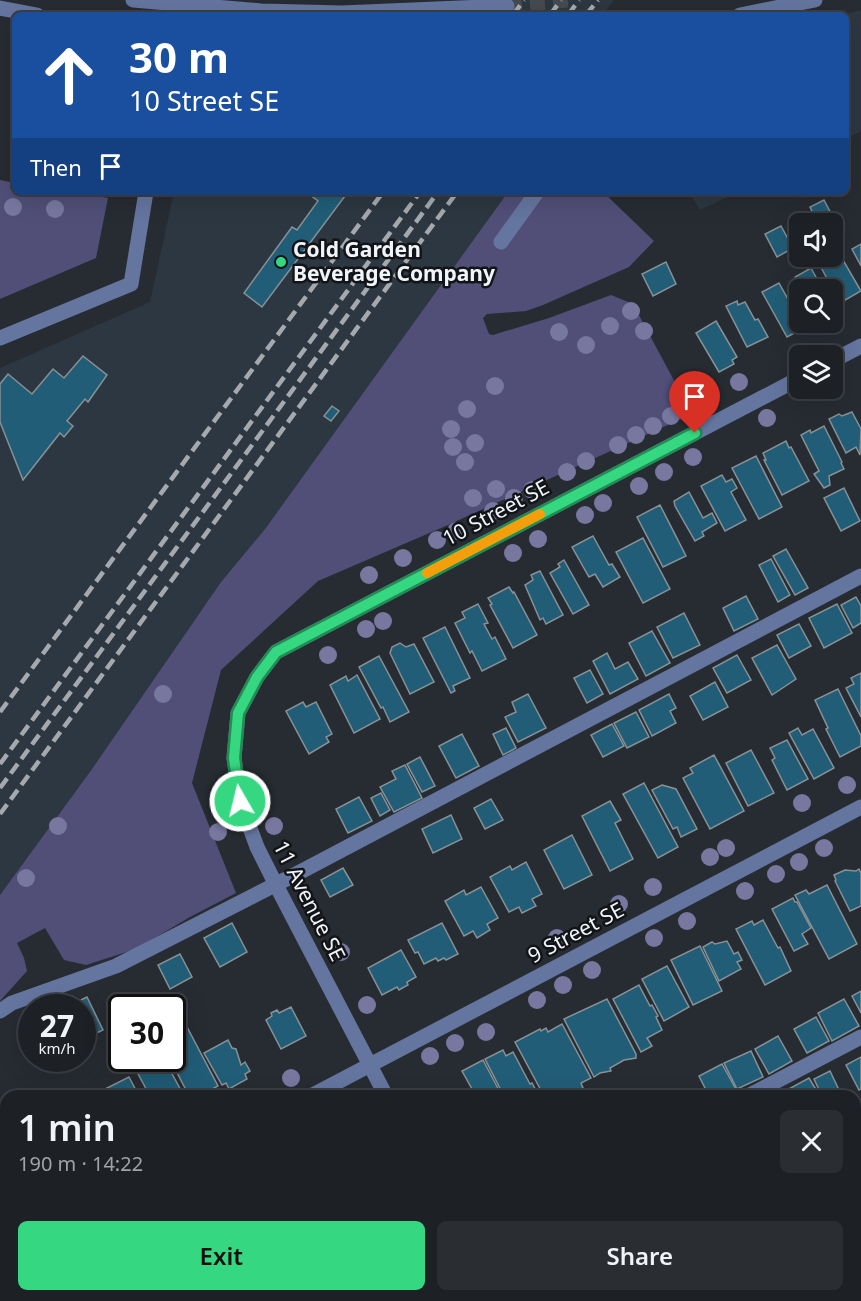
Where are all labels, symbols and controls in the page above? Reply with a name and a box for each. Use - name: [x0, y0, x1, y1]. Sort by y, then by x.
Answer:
- text: 30 m: [129, 28, 229, 85]
- icon: ahead: [30, 36, 108, 114]
- text: 10 Street SE: [129, 82, 279, 119]
- icon: arrive: [94, 150, 127, 183]
- text: Then: [30, 152, 82, 182]
- map controls: [789, 213, 843, 399]
- button: sound: [789, 213, 843, 267]
- place label: Cold Garden Beverage Company: [293, 235, 495, 287]
- marker: Cold Garden Beverage Company: [274, 255, 288, 269]
- button: search: [789, 279, 843, 333]
- button: layers: [789, 345, 843, 399]
- pin: [669, 371, 720, 433]
- icon: arrive: [678, 380, 711, 413]
- street label: 10 Street SE: [437, 472, 554, 552]
- position arrow: [208, 769, 272, 833]
- street label: 11 Avenue SE: [267, 835, 352, 966]
- street label: 9 Street SE: [523, 895, 628, 969]
- speed limit sign: 30: [108, 994, 186, 1072]
- text: 27: [40, 1005, 74, 1046]
- text: km/h: [39, 1038, 75, 1058]
- text: 1 min: [18, 1103, 116, 1152]
- button: close: [780, 1110, 843, 1173]
- text: 190 m · 14:22: [18, 1150, 143, 1177]
- button: Exit: [18, 1221, 425, 1290]
- button: Share: [437, 1221, 843, 1290]

